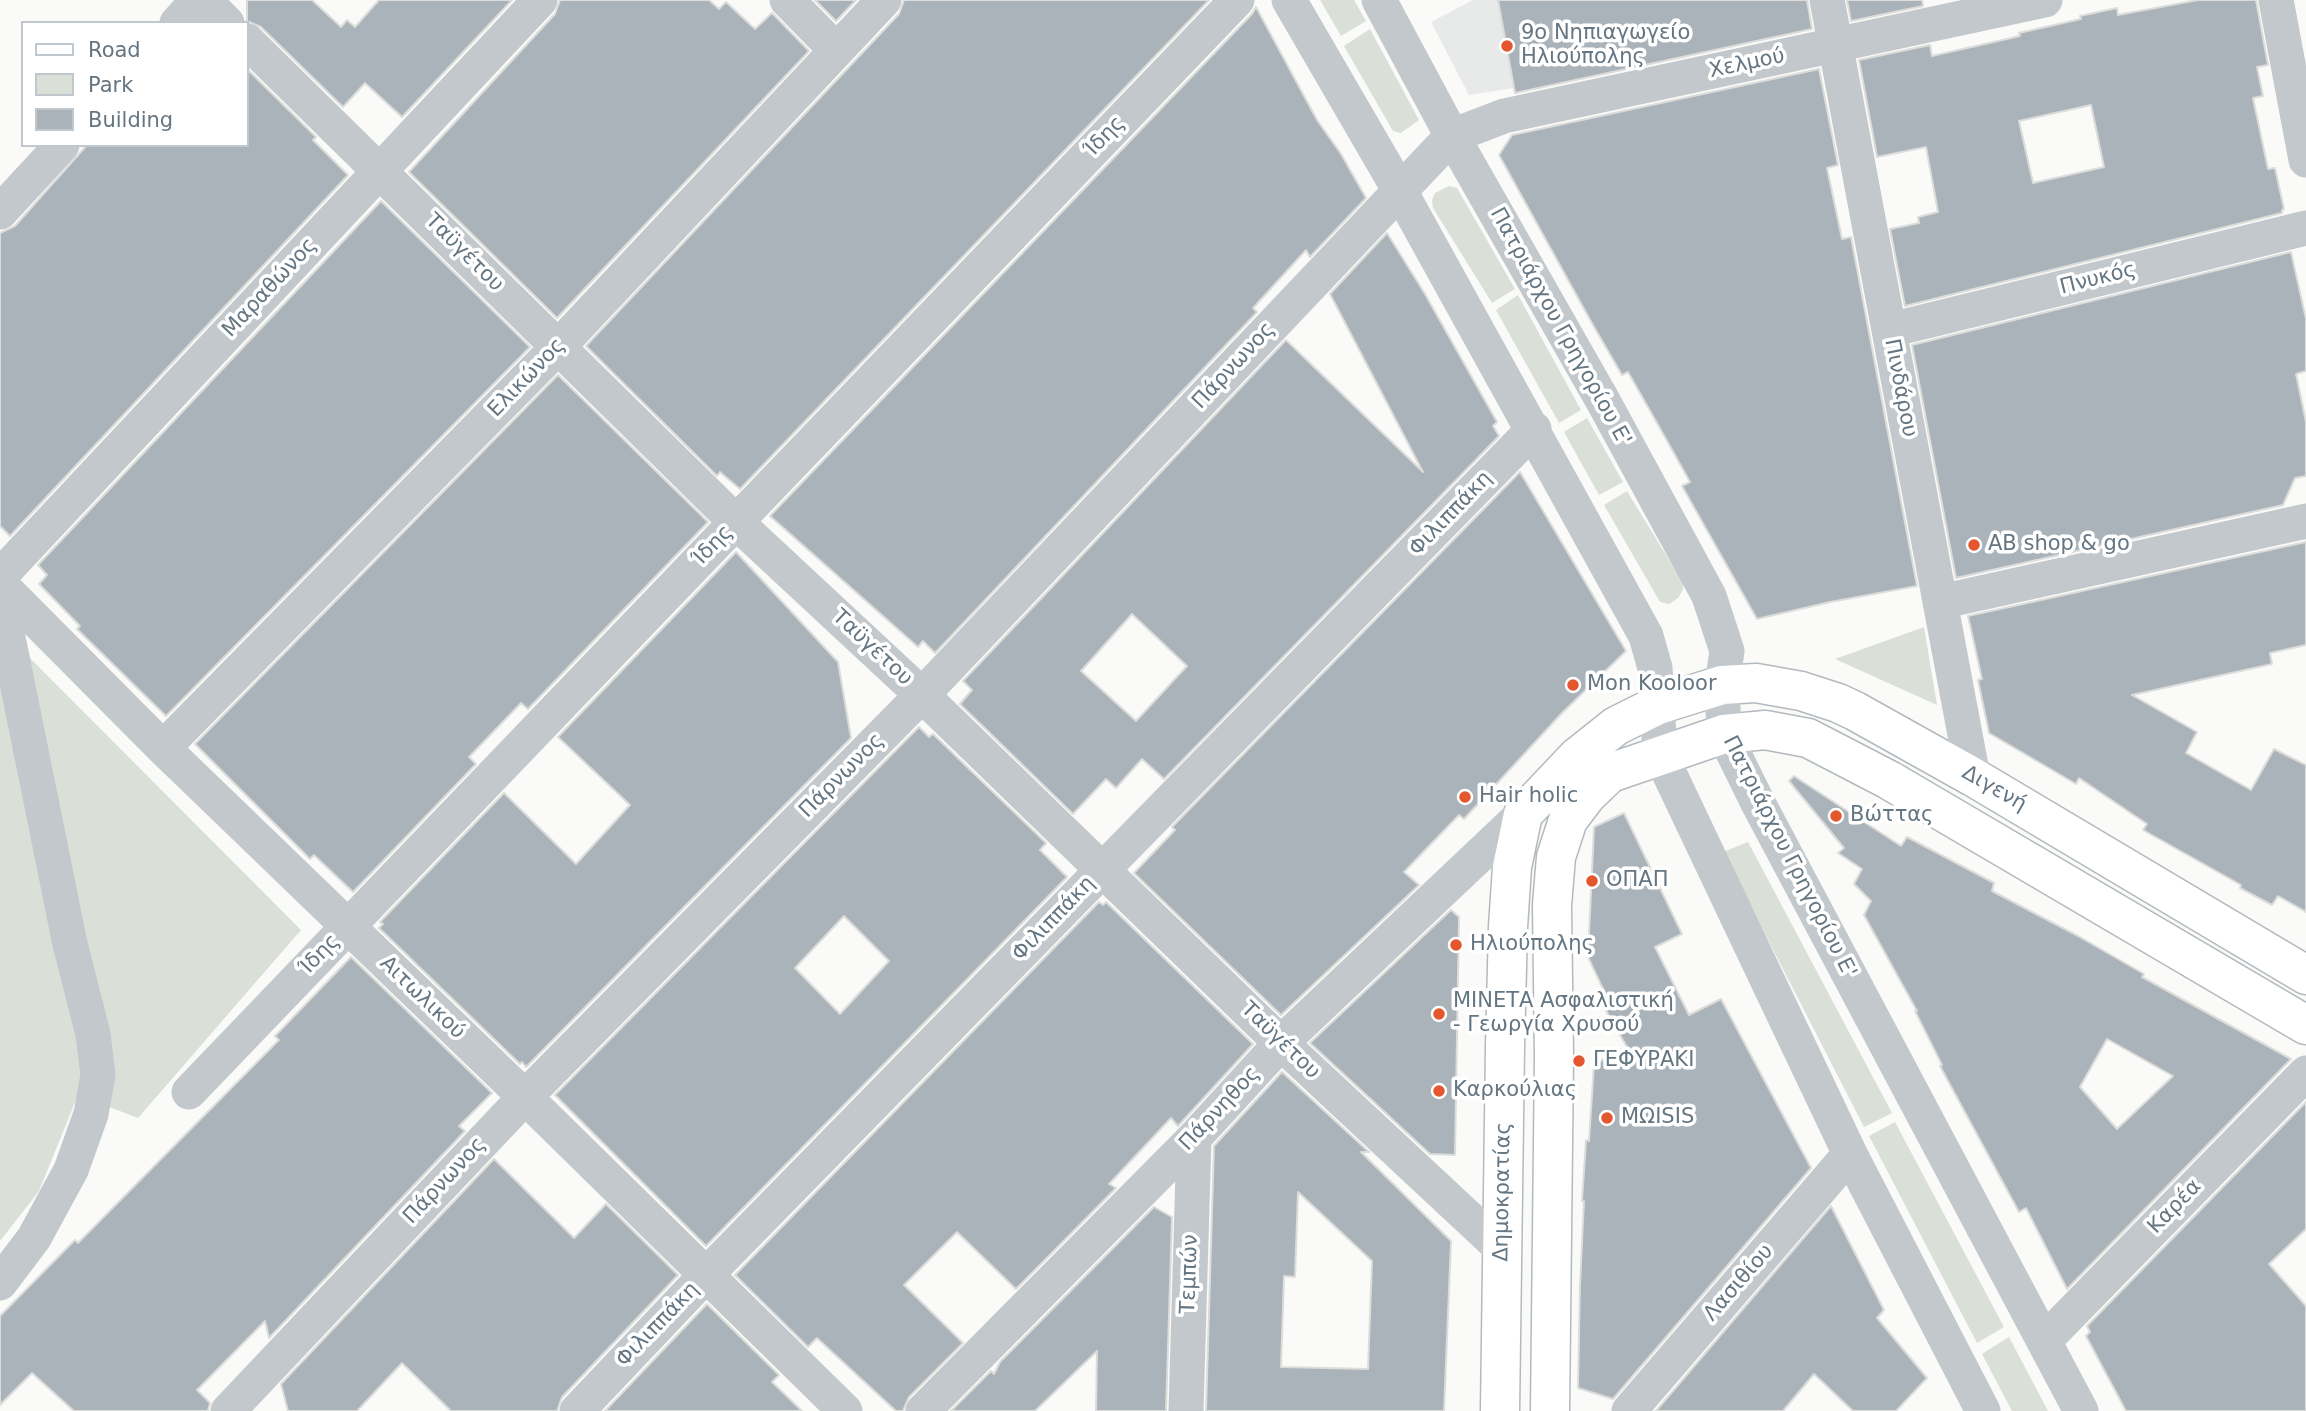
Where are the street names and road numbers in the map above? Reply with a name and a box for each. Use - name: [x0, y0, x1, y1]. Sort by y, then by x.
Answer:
- street label: Χελμού: [1707, 44, 1787, 84]
- street label: Ίδης: [1080, 111, 1130, 163]
- street label: Πατριάρχου Γρηγορίου Ε': [1484, 203, 1636, 451]
- street label: Ταϋγέτου: [420, 209, 508, 297]
- street label: Μαραθώνος: [218, 233, 322, 343]
- street label: Πνυκός: [2057, 257, 2139, 301]
- street label: Πάρνωνος: [1188, 317, 1280, 415]
- street label: Ελικώνος: [483, 333, 571, 423]
- street label: Πινδάρου: [1878, 337, 1922, 439]
- street label: Φιλιππάκη: [1404, 466, 1498, 562]
- street label: Ίδης: [688, 520, 738, 572]
- street label: Ταϋγέτου: [827, 605, 917, 691]
- street label: Πάρνωνος: [794, 728, 890, 824]
- street label: Πατριάρχου Γρηγορίου Ε': [1717, 732, 1861, 982]
- street label: Διγενή: [1957, 761, 2031, 817]
- street label: Φιλιππάκη: [1007, 871, 1101, 967]
- street label: Ίδης: [295, 929, 345, 981]
- street label: Αιτωλικού: [374, 951, 470, 1045]
- street label: Ταϋγέτου: [1235, 997, 1325, 1085]
- street label: Πάρνηθος: [1175, 1062, 1265, 1156]
- street label: Δημοκρατίας: [1489, 1122, 1517, 1262]
- street label: Πάρνωνος: [399, 1132, 491, 1230]
- street label: Καρέα: [2143, 1174, 2207, 1240]
- street label: Τεμπών: [1176, 1234, 1204, 1314]
- street label: Λασιθίου: [1699, 1239, 1779, 1327]
- street label: Φιλιππάκη: [611, 1277, 705, 1373]

